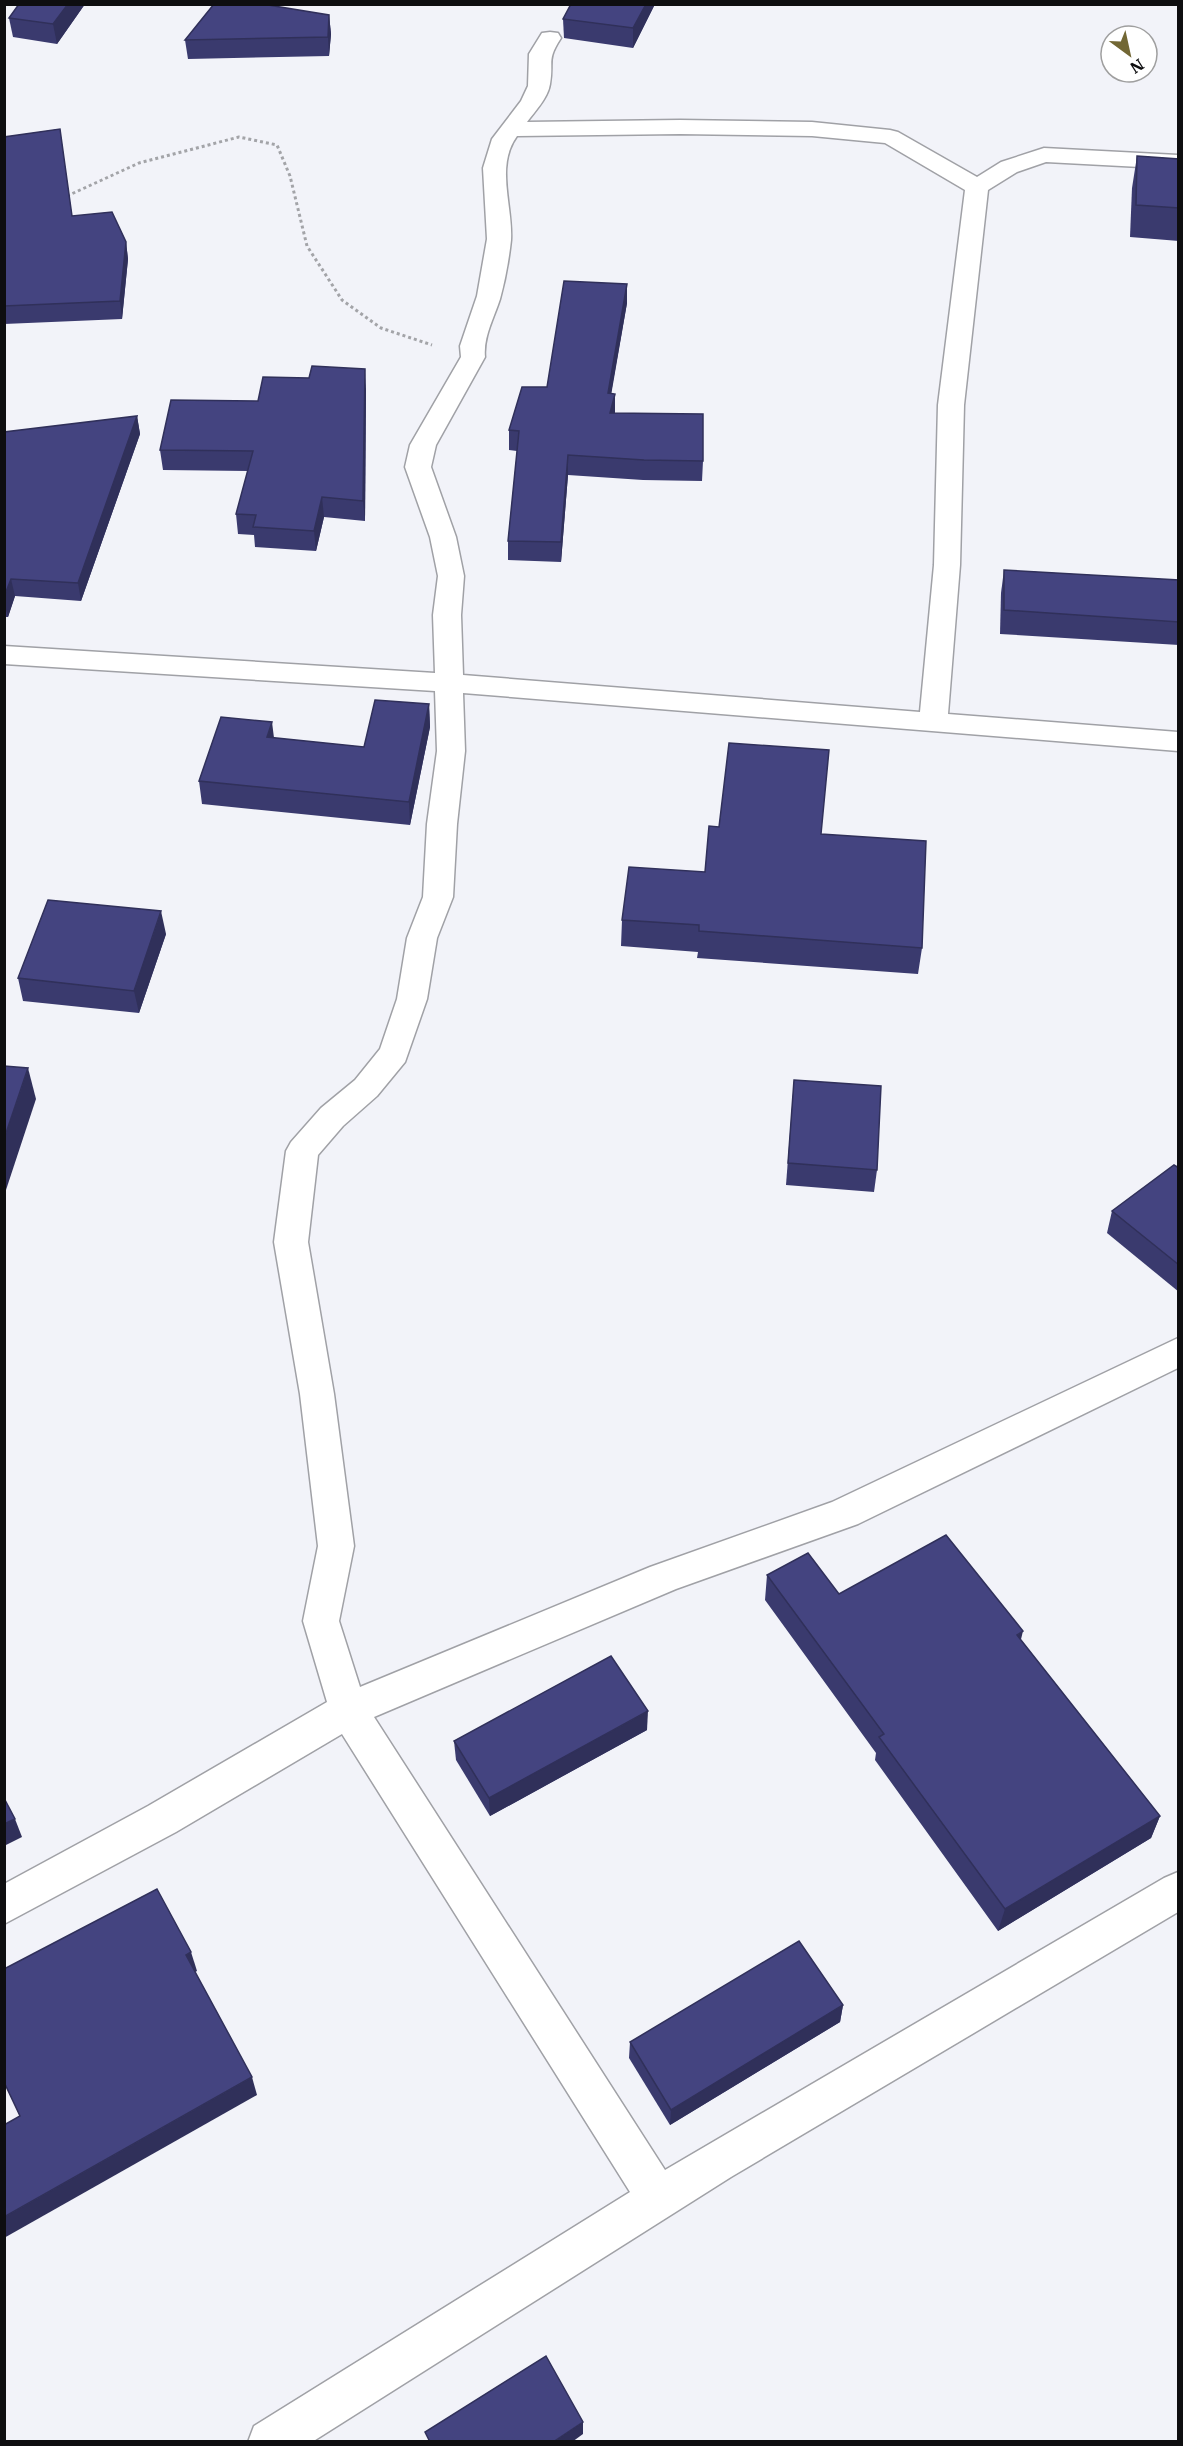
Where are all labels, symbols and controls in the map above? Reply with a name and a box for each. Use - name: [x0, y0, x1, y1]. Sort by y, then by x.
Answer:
- north arrow: [1099, 24, 1159, 84]
- text: N: [1126, 55, 1148, 78]

